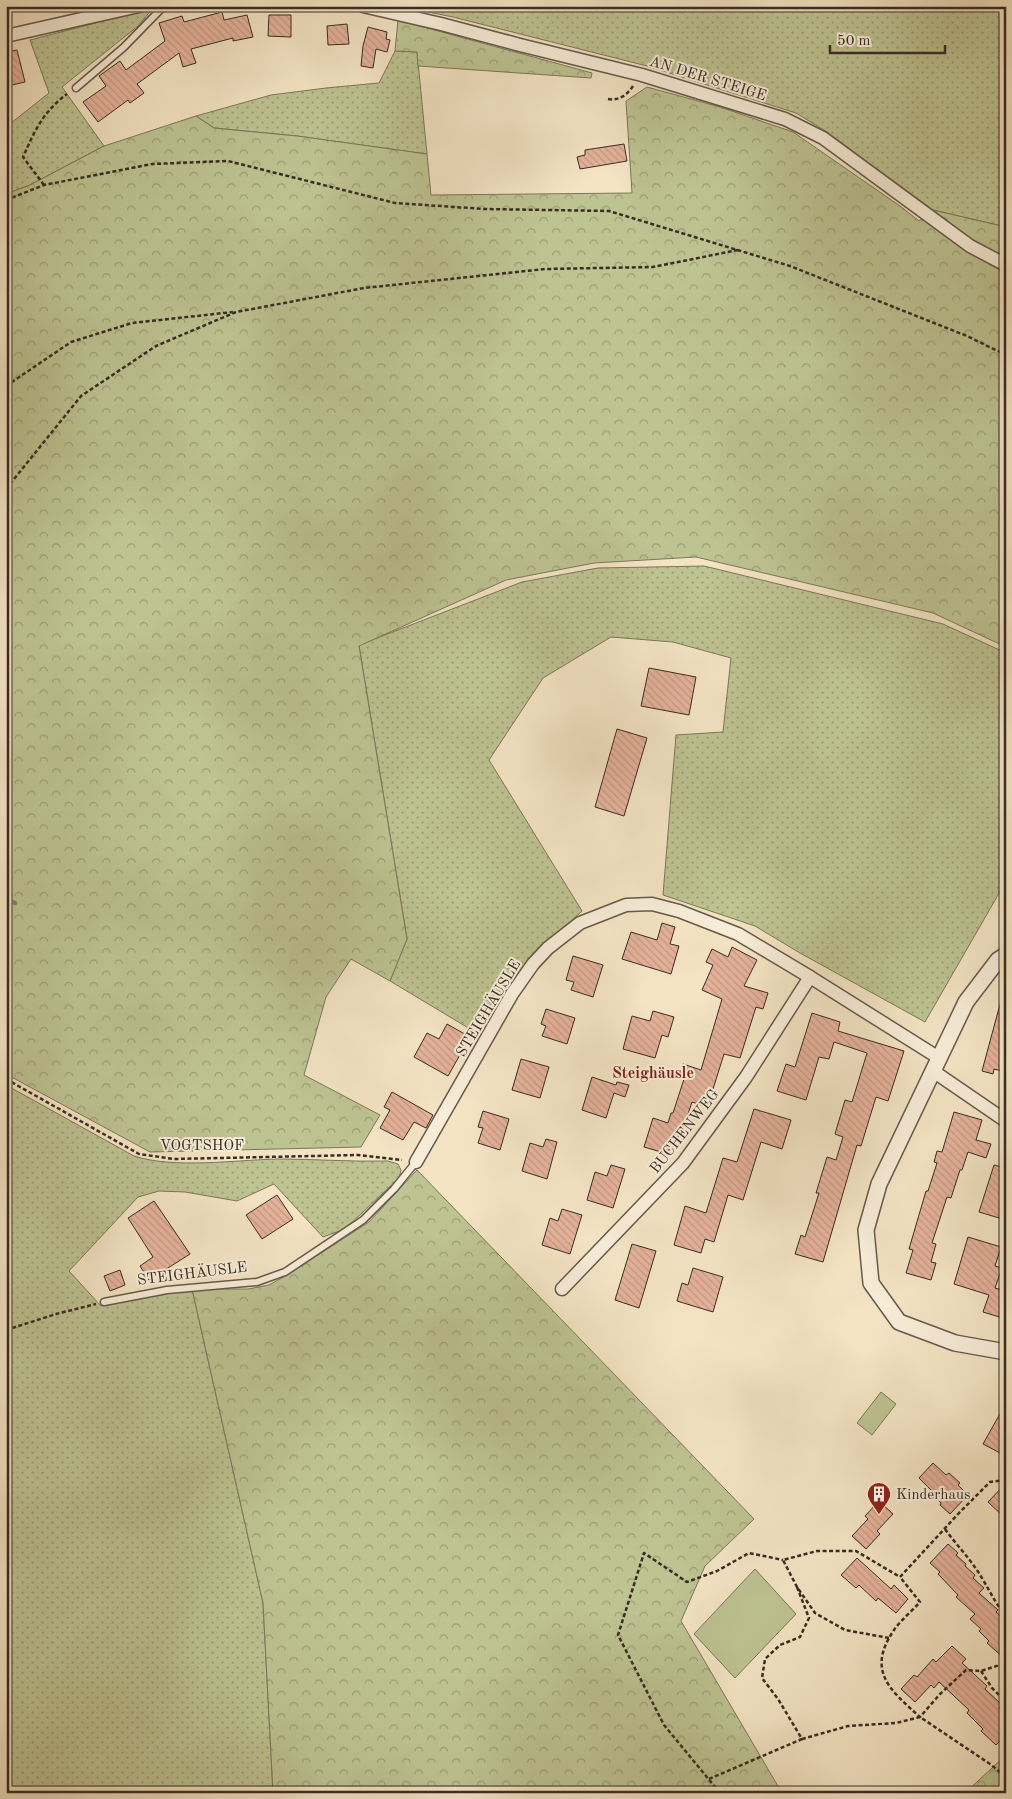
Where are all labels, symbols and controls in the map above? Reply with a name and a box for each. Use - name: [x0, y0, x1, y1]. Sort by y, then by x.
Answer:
- scale bar: [830, 22, 944, 54]
- text: 50 m: [837, 34, 871, 49]
- street label: AN DER STEIGE: [647, 54, 768, 104]
- street label: STEIGHÄUSLE: [452, 956, 524, 1060]
- district label: Steighäusle: [612, 1066, 694, 1082]
- street label: BUCHENWEG: [648, 1087, 723, 1177]
- street label: VOGTSHOF: [160, 1139, 244, 1154]
- street label: STEIGHÄUSLE: [136, 1257, 248, 1289]
- building icon: Kinderhaus: [866, 1481, 892, 1515]
- place label: Kinderhaus: [896, 1488, 970, 1503]

